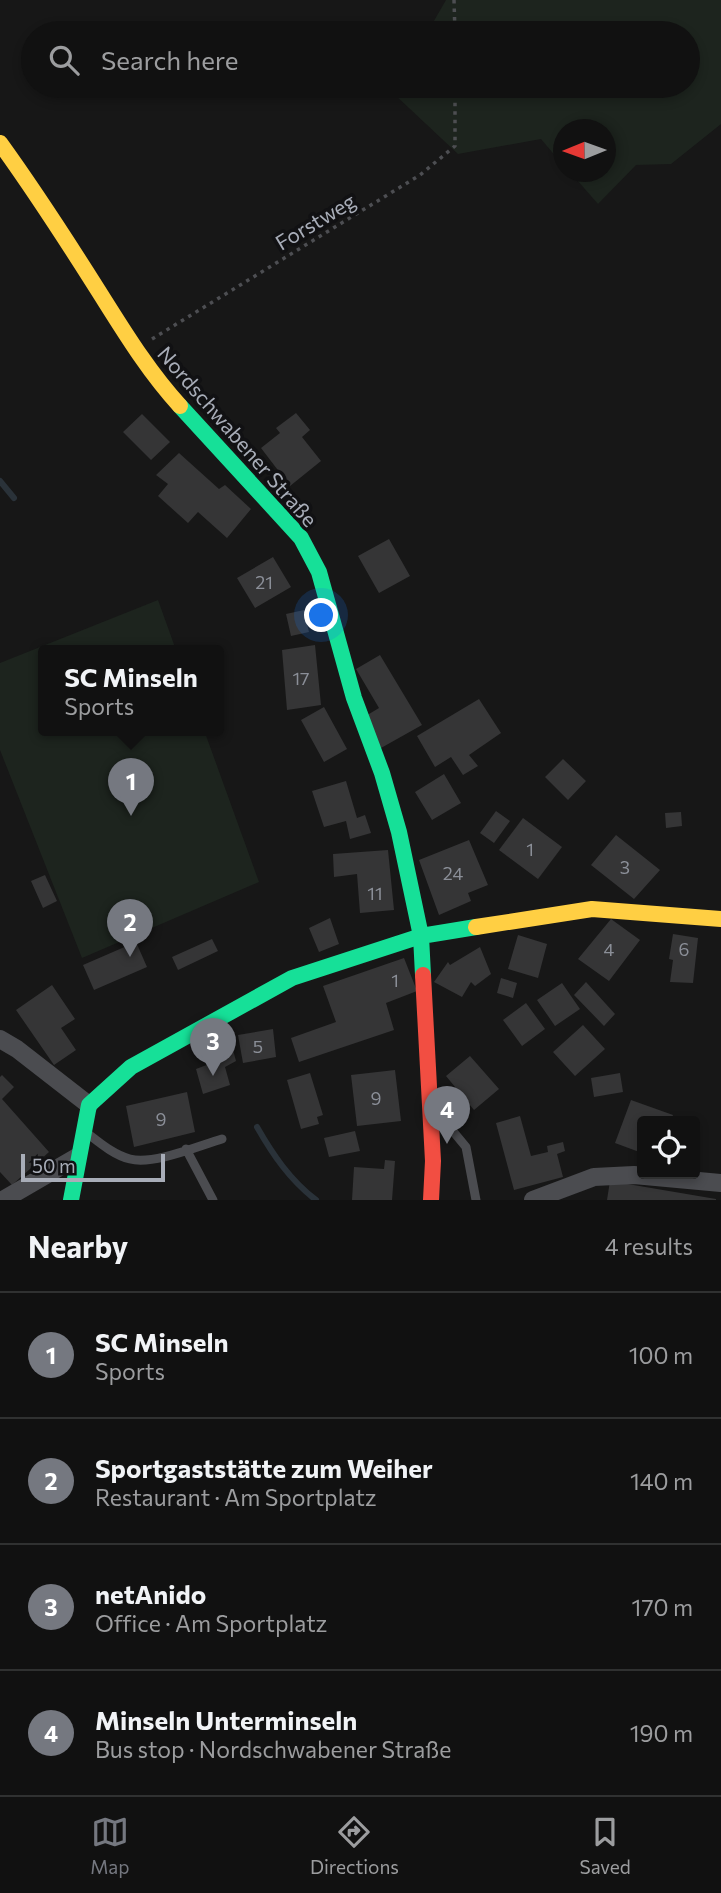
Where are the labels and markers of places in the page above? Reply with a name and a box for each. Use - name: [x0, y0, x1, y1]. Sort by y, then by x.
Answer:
- pin: 1: [108, 758, 154, 816]
- pin: 2: [107, 899, 153, 957]
- pin: 3: [190, 1018, 236, 1076]
- pin: 4: [424, 1086, 470, 1144]

